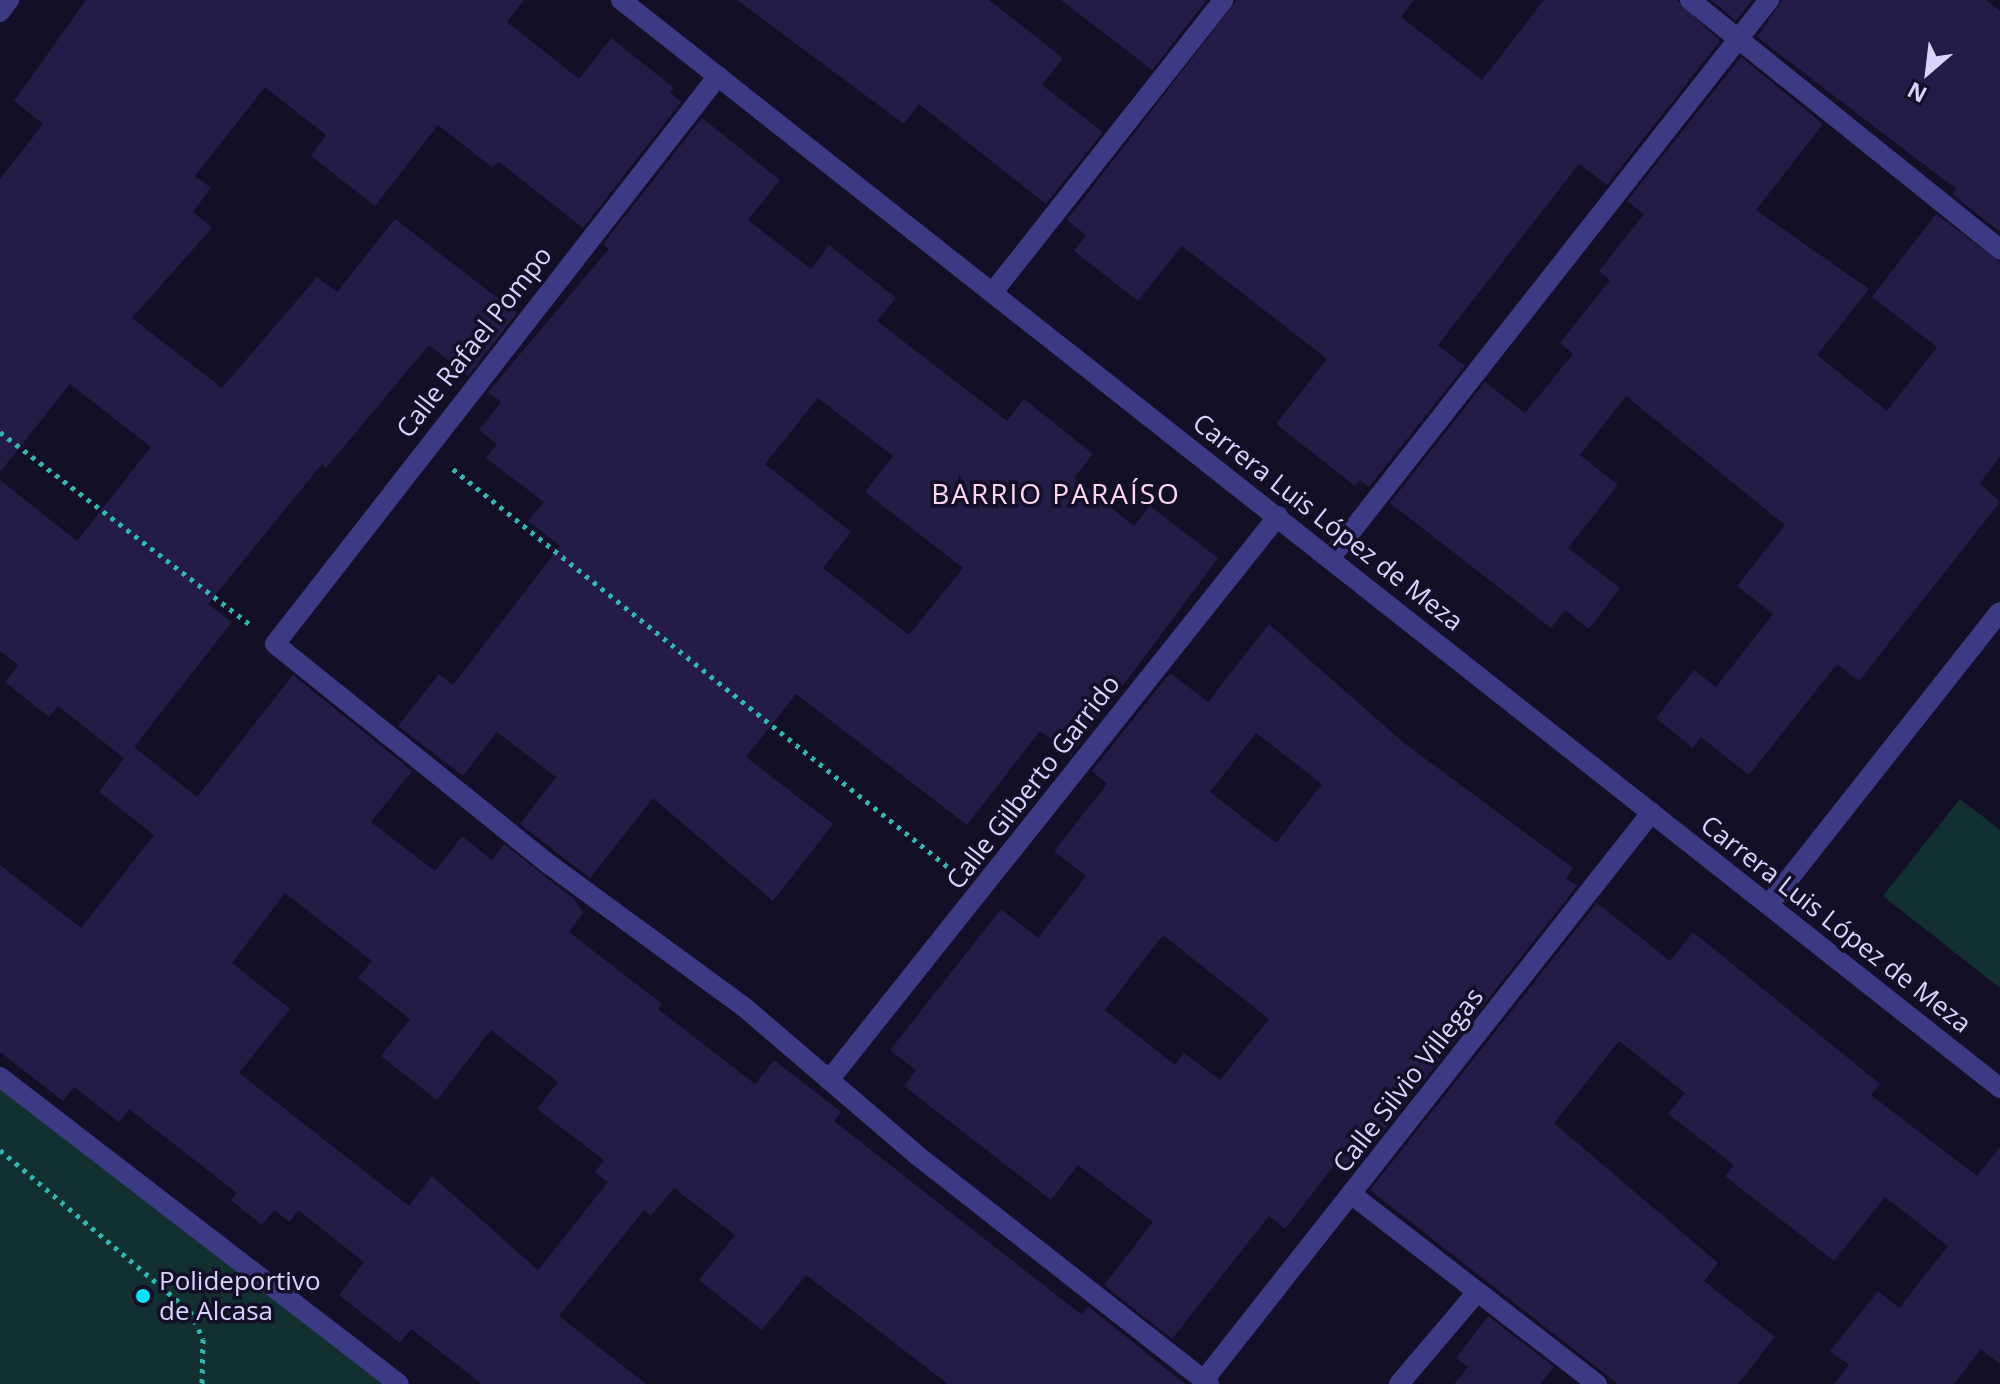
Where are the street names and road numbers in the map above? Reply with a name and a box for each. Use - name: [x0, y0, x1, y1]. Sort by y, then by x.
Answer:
- street label: Calle Rafael Pompo: [390, 240, 558, 444]
- street label: Carrera Luis López de Meza: [1187, 407, 1469, 637]
- street label: Calle Gilberto Garrido: [940, 669, 1126, 895]
- street label: Carrera Luis López de Meza: [1695, 809, 1977, 1039]
- street label: Calle Silvio Villegas: [1326, 982, 1490, 1178]

